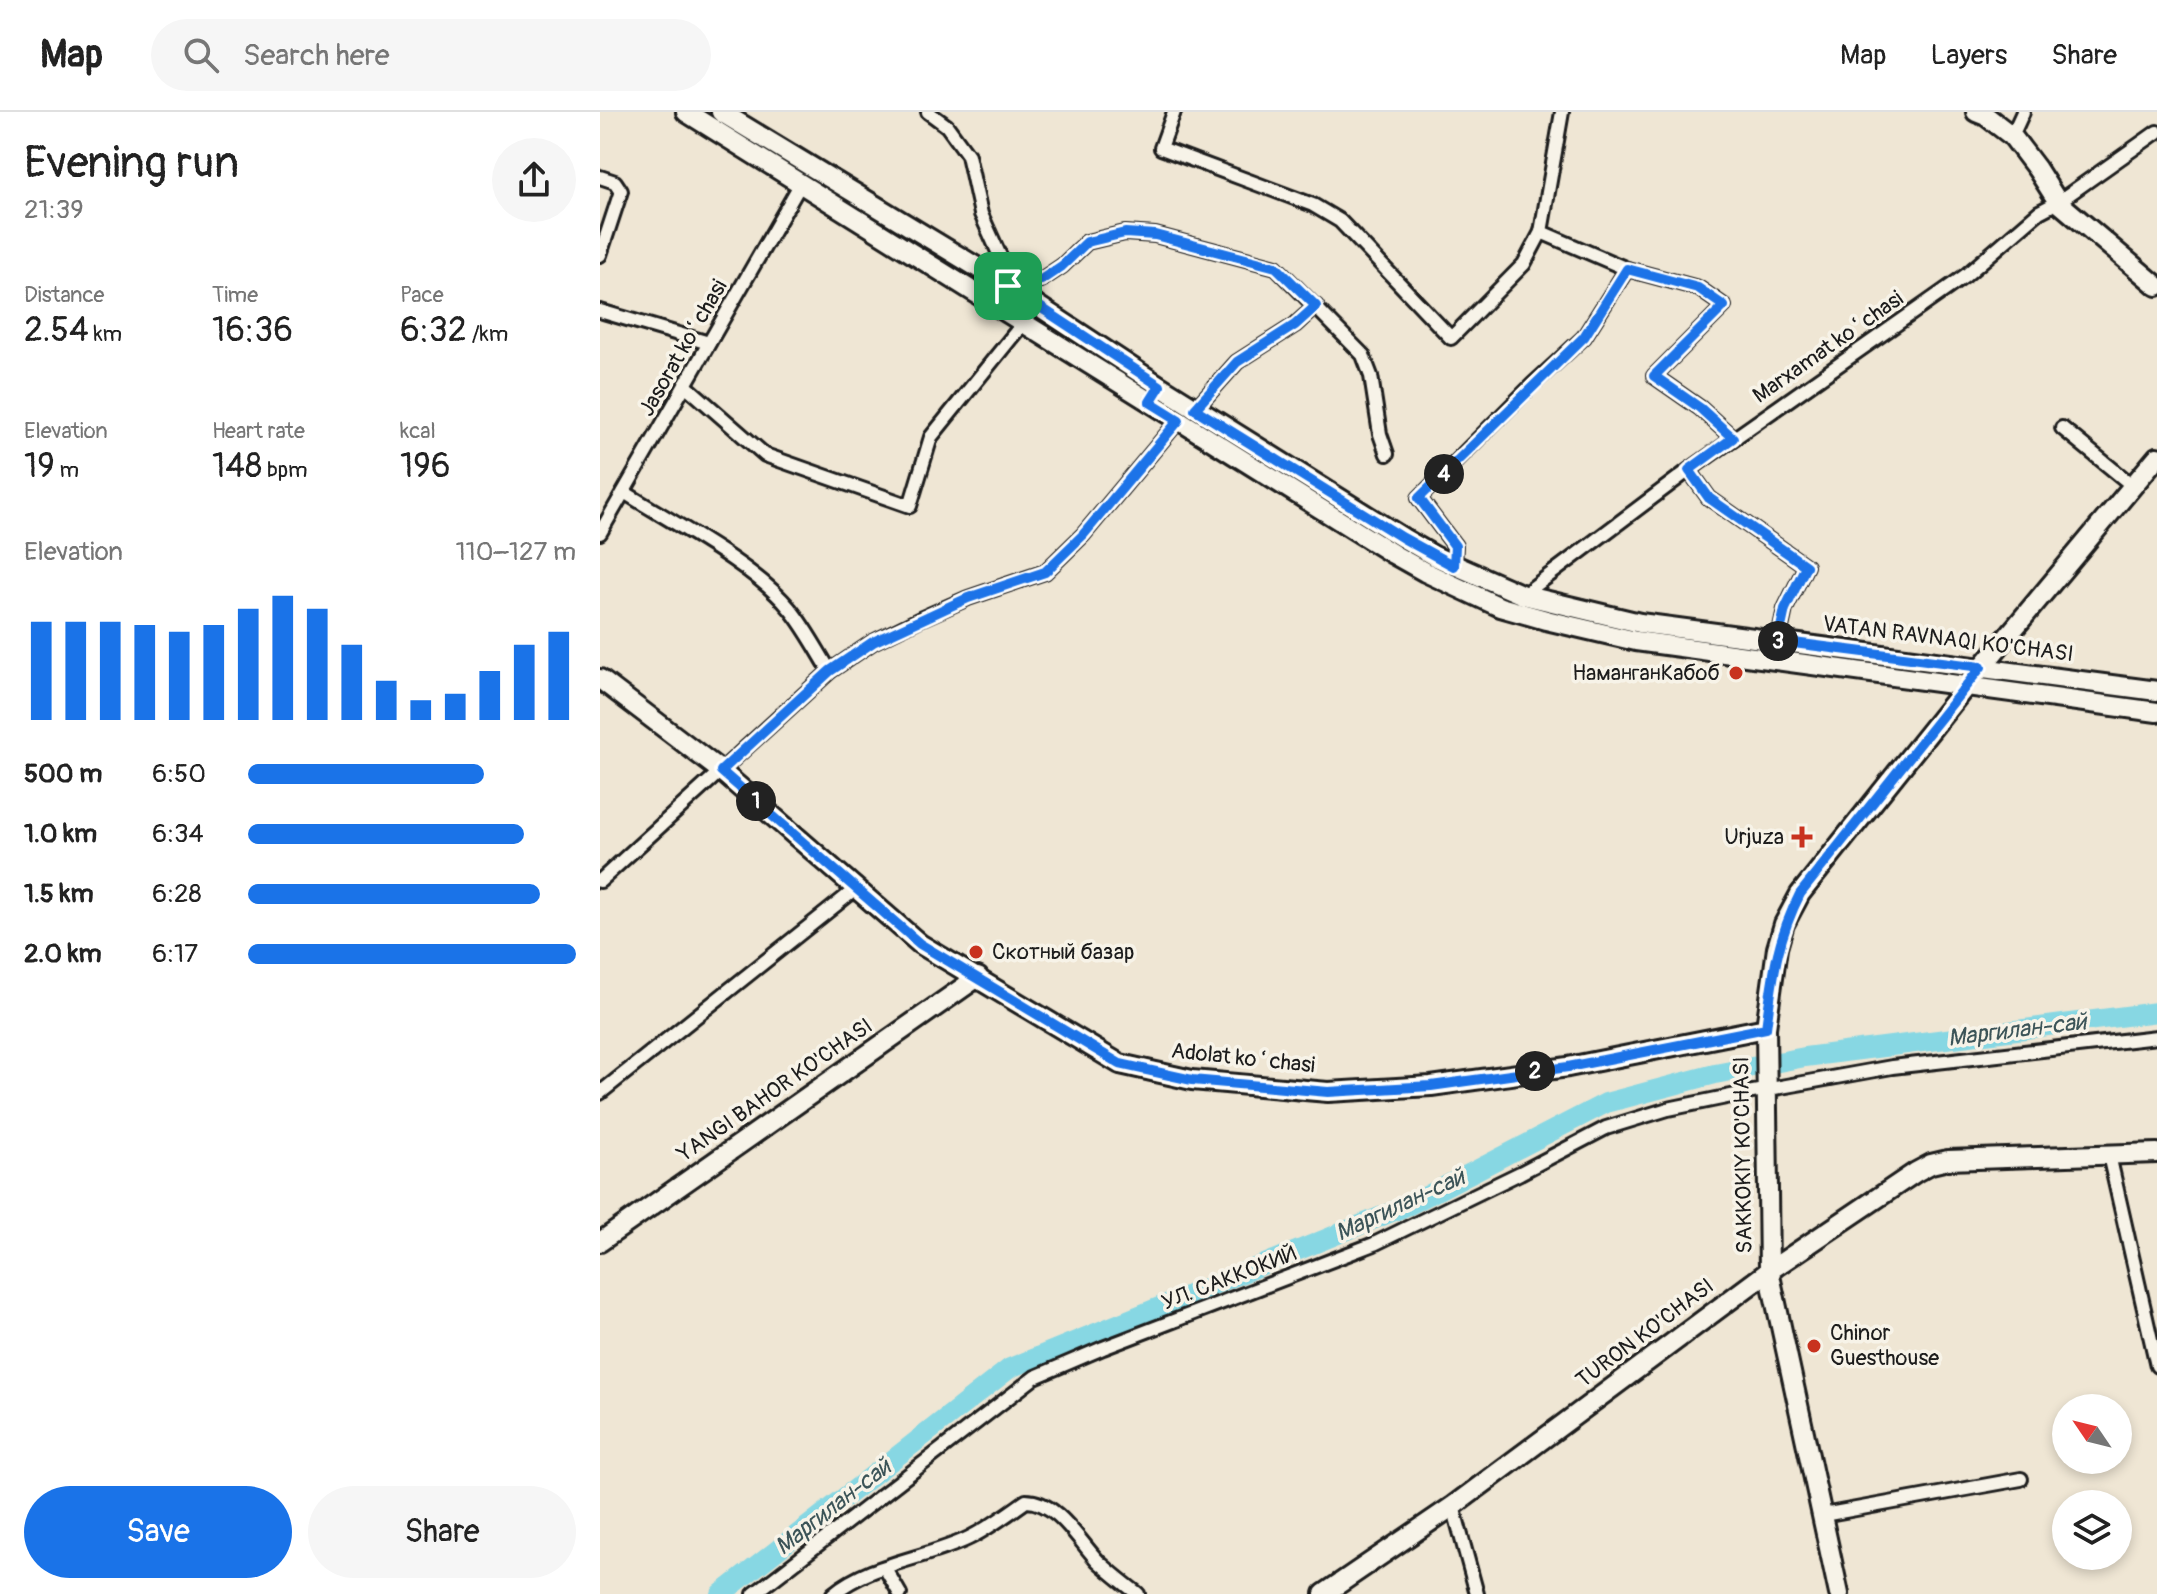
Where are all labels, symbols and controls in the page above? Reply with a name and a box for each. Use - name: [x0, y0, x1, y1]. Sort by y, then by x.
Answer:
- search box: [151, 19, 711, 91]
- text: Map: [40, 31, 103, 79]
- icon: search: [179, 33, 223, 77]
- text: Search here: [243, 37, 390, 74]
- text: Map: [1840, 38, 1886, 73]
- text: Layers: [1930, 38, 2007, 73]
- text: Share: [2051, 38, 2117, 73]
- text: Evening run: [24, 136, 239, 191]
- button: share: [492, 138, 576, 222]
- text: 21:39: [24, 194, 84, 226]
- pin: [974, 252, 1042, 320]
- icon: arrive: [986, 264, 1030, 308]
- street label: Jasorat koʻchasi: [633, 275, 733, 421]
- text: Distance: [24, 281, 104, 309]
- text: Time: [212, 281, 258, 309]
- text: Pace: [400, 281, 444, 309]
- street label: Marxamat koʻchasi: [1747, 285, 1909, 409]
- text: 2.54: [24, 309, 89, 352]
- text: 16:36: [212, 309, 293, 352]
- text: 6:32: [400, 309, 467, 352]
- text: km: [89, 320, 122, 348]
- text: /km: [467, 320, 508, 348]
- text: Elevation: [24, 417, 108, 445]
- text: Heart rate: [212, 417, 305, 445]
- text: kcal: [400, 417, 436, 445]
- text: 19: [24, 445, 55, 488]
- text: 148: [212, 445, 262, 488]
- text: 196: [400, 445, 451, 488]
- pin: 4: [1424, 454, 1464, 494]
- text: m: [55, 456, 79, 484]
- text: bpm: [262, 456, 308, 484]
- text: 4: [1438, 460, 1450, 488]
- text: Elevation: [24, 536, 123, 568]
- text: 110–127 m: [455, 536, 576, 568]
- street label: VATAN RAVNAQI KO'CHASI: [1821, 610, 2075, 668]
- pin: 3: [1758, 621, 1798, 661]
- text: 3: [1772, 627, 1784, 655]
- place label: НаманганКабоб: [1572, 659, 1720, 687]
- marker: НаманганКабоб: [1727, 664, 1745, 682]
- text: 500 m: [24, 758, 102, 790]
- text: 6:50: [152, 758, 206, 790]
- pin: 1: [736, 781, 776, 821]
- text: 1: [752, 787, 760, 815]
- text: 1.0 km: [24, 818, 97, 850]
- text: 6:34: [152, 818, 204, 850]
- place label: Urjuza: [1724, 823, 1784, 851]
- marker: Urjuza: [1791, 826, 1813, 848]
- text: 1.5 km: [24, 878, 94, 910]
- text: 6:28: [152, 878, 202, 910]
- text: 2.0 km: [24, 938, 102, 970]
- text: 6:17: [152, 938, 198, 970]
- place label: Скотный базар: [992, 938, 1134, 966]
- marker: Скотный базар: [967, 943, 985, 961]
- water label: Маргилан-сай: [1946, 1007, 2090, 1053]
- street label: YANGI BAHOR KO'CHASI: [671, 1012, 878, 1169]
- street label: Adolat koʻchasi: [1170, 1037, 1316, 1079]
- pin: 2: [1515, 1051, 1555, 1091]
- street label: SAKKOKIY KO'CHASI: [1727, 1056, 1759, 1254]
- text: 2: [1529, 1057, 1541, 1085]
- water label: Маргилан-сай: [1331, 1161, 1472, 1248]
- street label: УЛ. САККОКИЙ: [1158, 1239, 1300, 1317]
- street label: TURON KO'CHASI: [1570, 1272, 1720, 1394]
- place label: Chinor Guesthouse: [1830, 1319, 1939, 1372]
- marker: Chinor Guesthouse: [1805, 1337, 1823, 1355]
- north arrow: [2052, 1394, 2132, 1474]
- map controls: [2052, 1394, 2132, 1570]
- water label: Маргилан-сай: [769, 1451, 899, 1561]
- button: Save: [24, 1486, 292, 1578]
- button: Share: [308, 1486, 576, 1578]
- button: layers: [2052, 1490, 2132, 1570]

